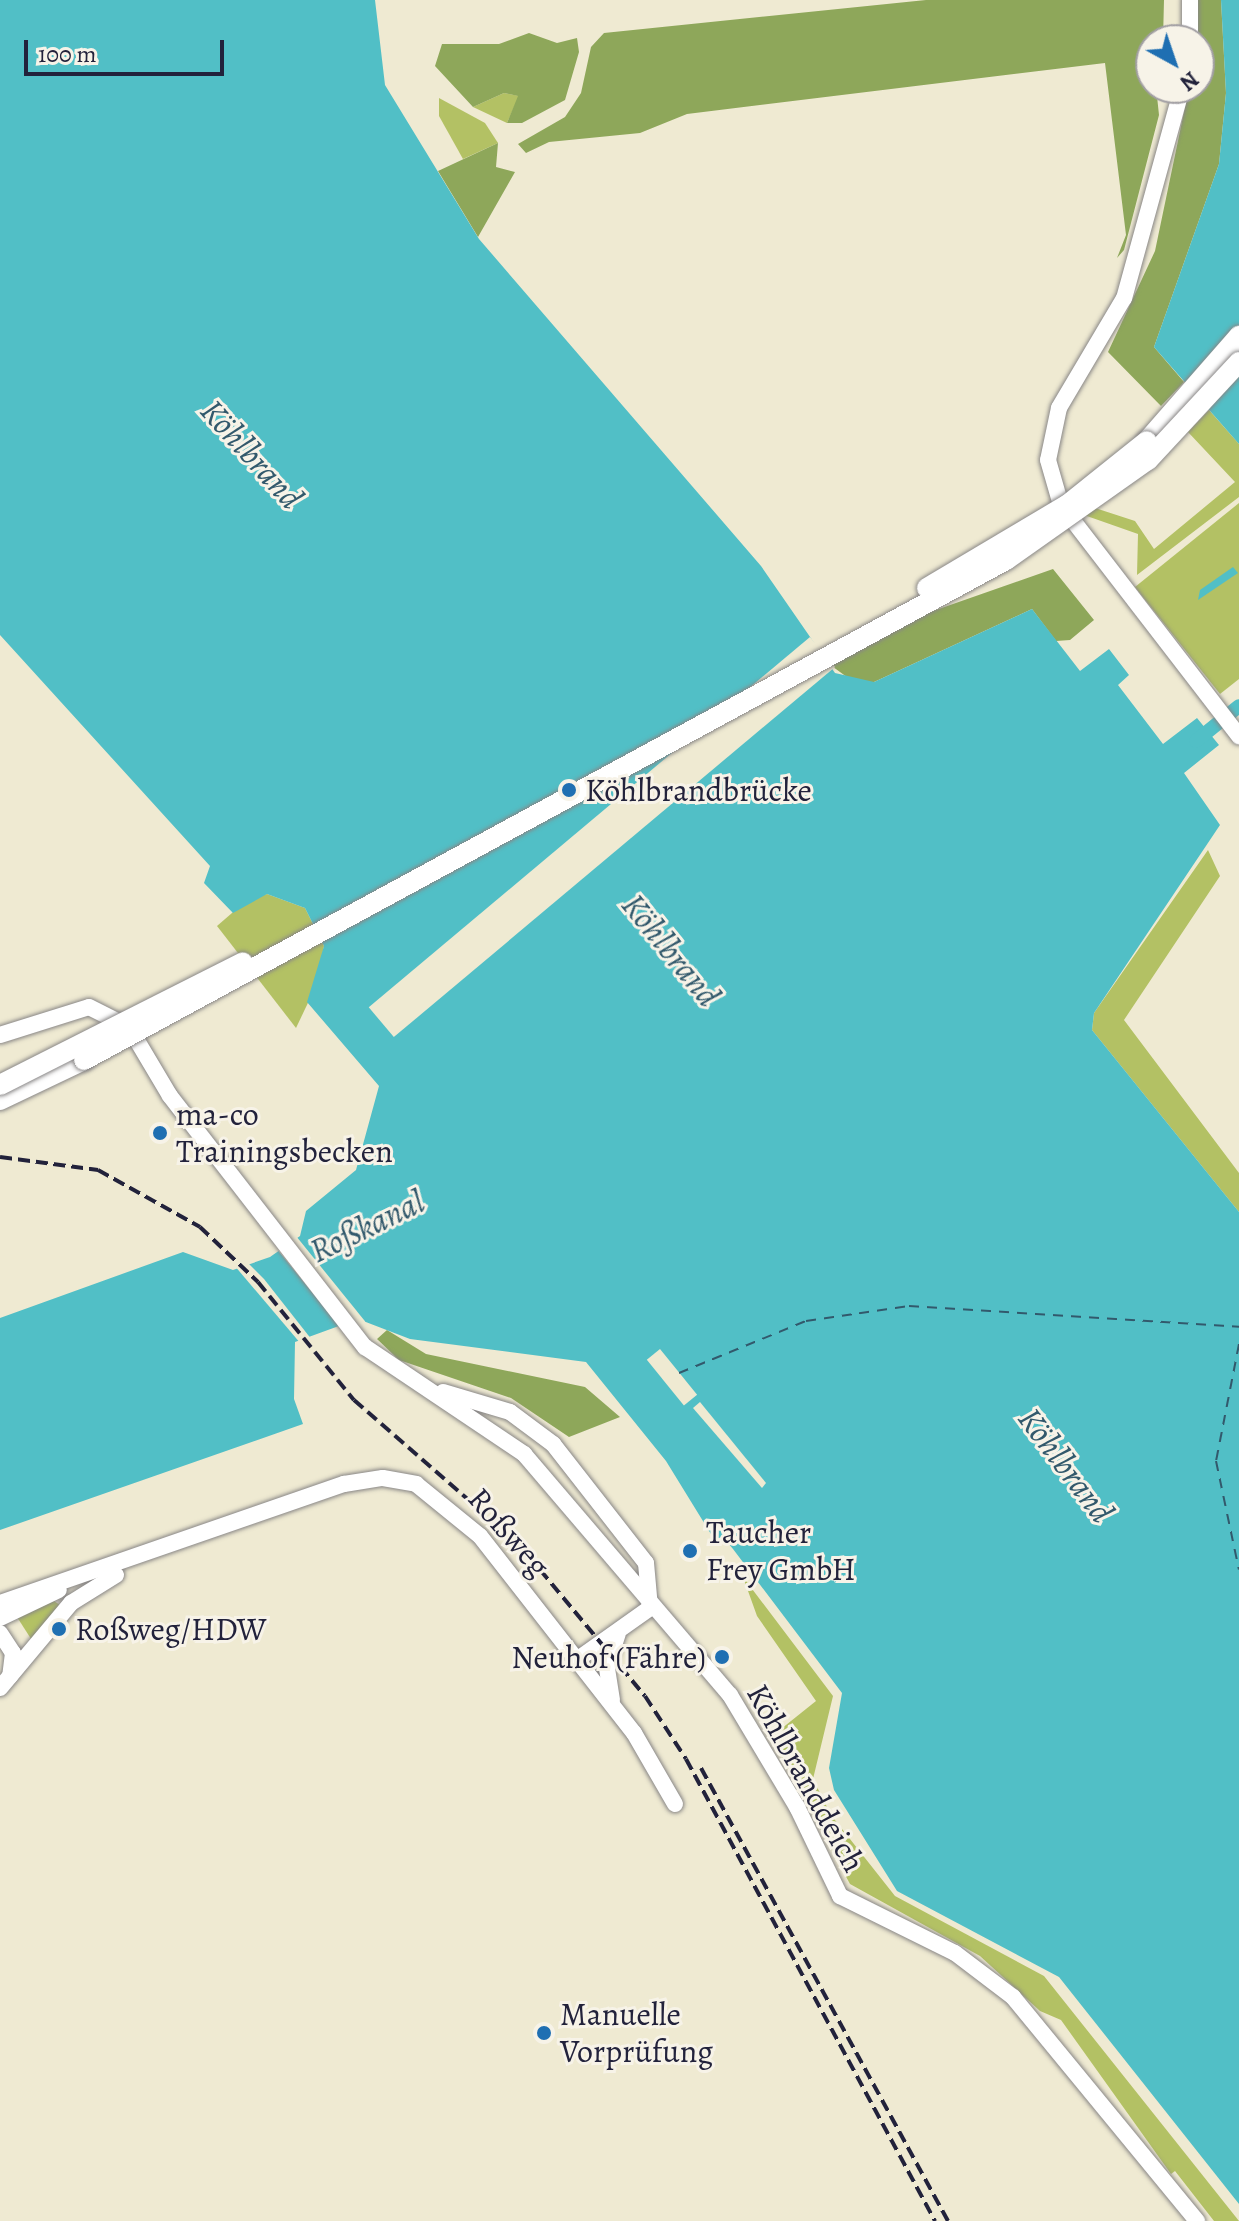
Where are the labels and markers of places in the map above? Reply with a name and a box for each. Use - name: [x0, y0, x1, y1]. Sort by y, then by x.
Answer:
- place label: Köhlbrandbrücke: [585, 771, 812, 809]
- marker: Köhlbrandbrücke: [560, 781, 578, 799]
- place label: ma-co Trainingsbecken: [176, 1096, 393, 1171]
- marker: ma-co Trainingsbecken: [151, 1124, 169, 1142]
- place label: Taucher Frey GmbH: [706, 1514, 856, 1589]
- marker: Taucher Frey GmbH: [681, 1542, 699, 1560]
- place label: Roßweg/HDW: [75, 1610, 267, 1648]
- marker: Roßweg/HDW: [50, 1620, 68, 1638]
- place label: Neuhof (Fähre): [511, 1638, 706, 1676]
- marker: Neuhof (Fähre): [713, 1648, 731, 1666]
- place label: Manuelle Vorprüfung: [560, 1996, 713, 2071]
- marker: Manuelle Vorprüfung: [535, 2024, 553, 2042]

